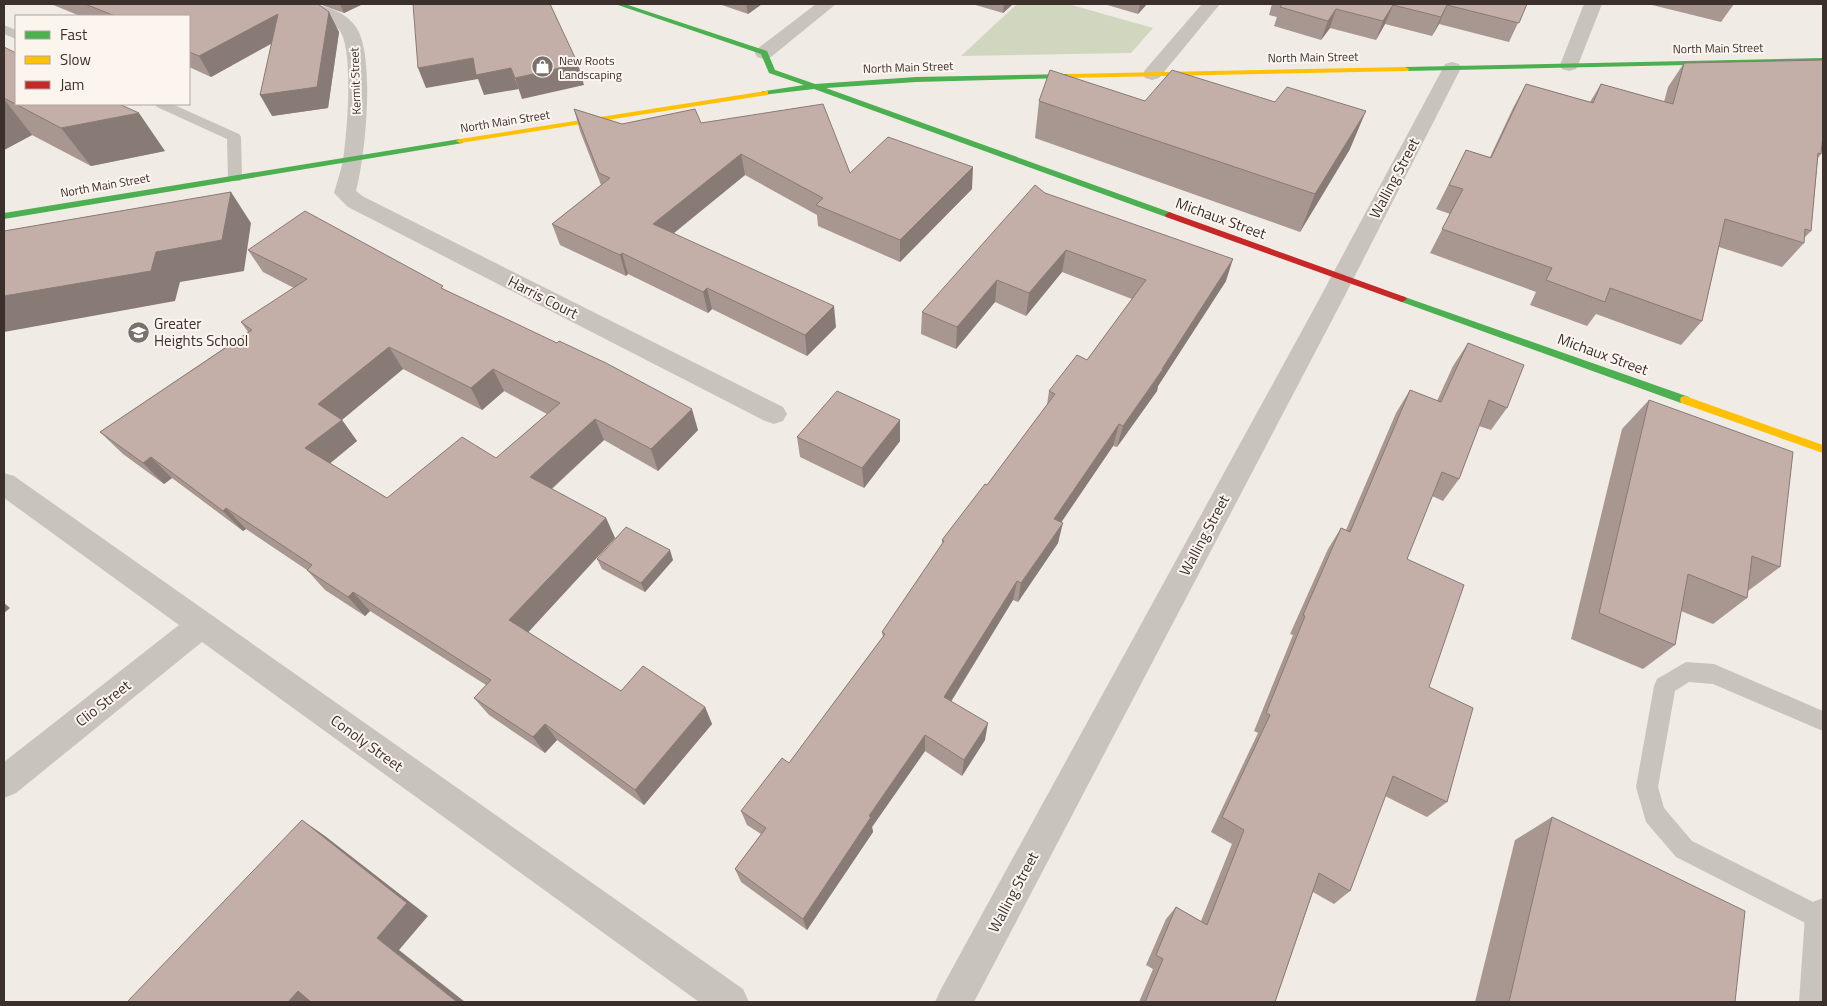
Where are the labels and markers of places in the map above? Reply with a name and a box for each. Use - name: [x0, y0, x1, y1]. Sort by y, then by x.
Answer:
- place label: New Roots Landscaping: [559, 51, 622, 84]
- shop icon: New Roots Landscaping: [531, 55, 555, 79]
- place label: Greater Heights School: [154, 312, 248, 352]
- school or university icon: Greater Heights School: [126, 320, 150, 344]

